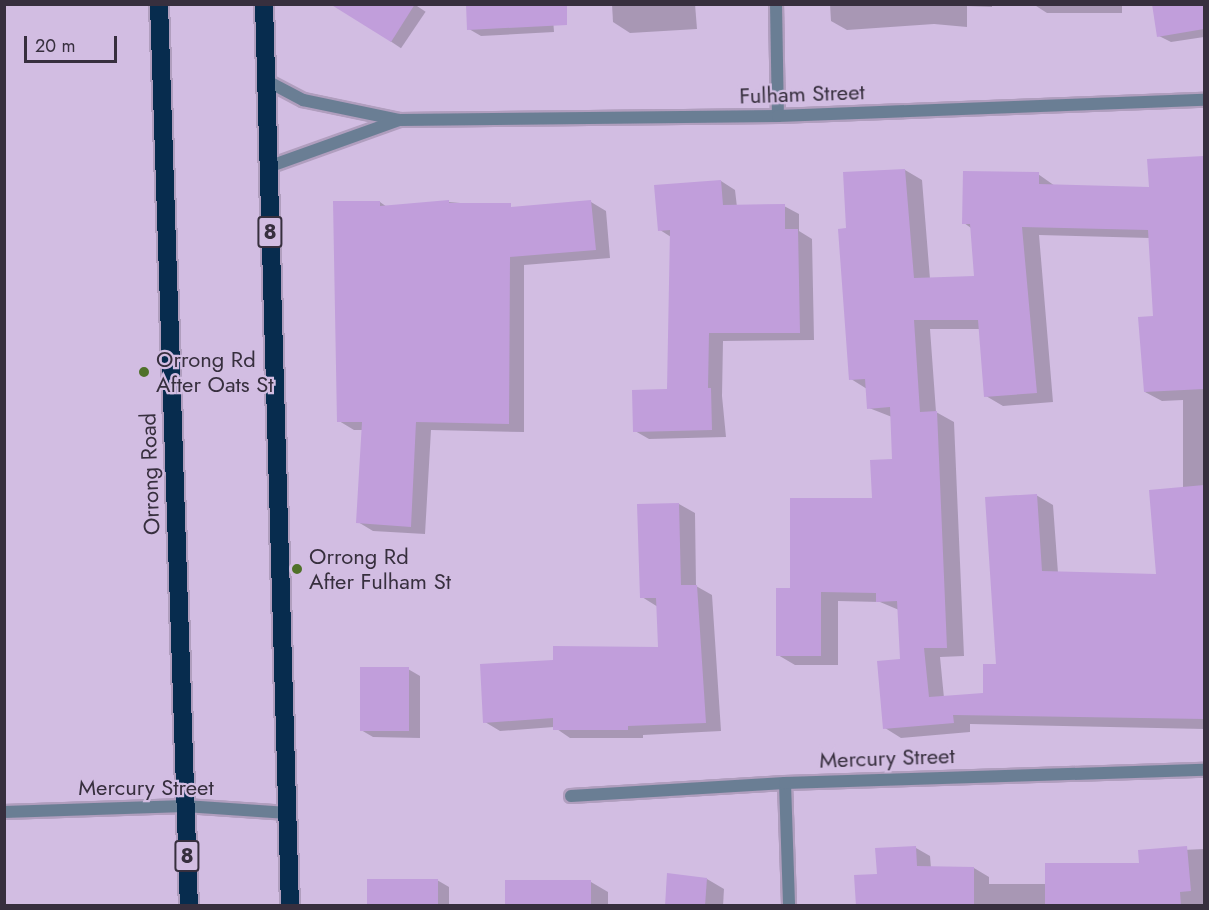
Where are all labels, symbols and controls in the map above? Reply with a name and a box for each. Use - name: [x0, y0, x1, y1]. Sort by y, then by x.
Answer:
- scale bar: [27, 24, 120, 62]
- text: 20 m: [35, 33, 75, 59]
- street label: Fulham Street: [739, 79, 865, 109]
- road number: 8: [256, 214, 284, 250]
- place label: Orrong Rd After Oats St: [156, 346, 274, 398]
- marker: Orrong Rd After Oats St: [137, 365, 151, 379]
- street label: Orrong Road: [135, 412, 165, 536]
- place label: Orrong Rd After Fulham St: [309, 543, 451, 594]
- marker: Orrong Rd After Fulham St: [290, 562, 304, 576]
- street label: Mercury Street: [819, 742, 955, 774]
- street label: Mercury Street: [78, 775, 214, 801]
- road number: 8: [174, 838, 201, 874]

